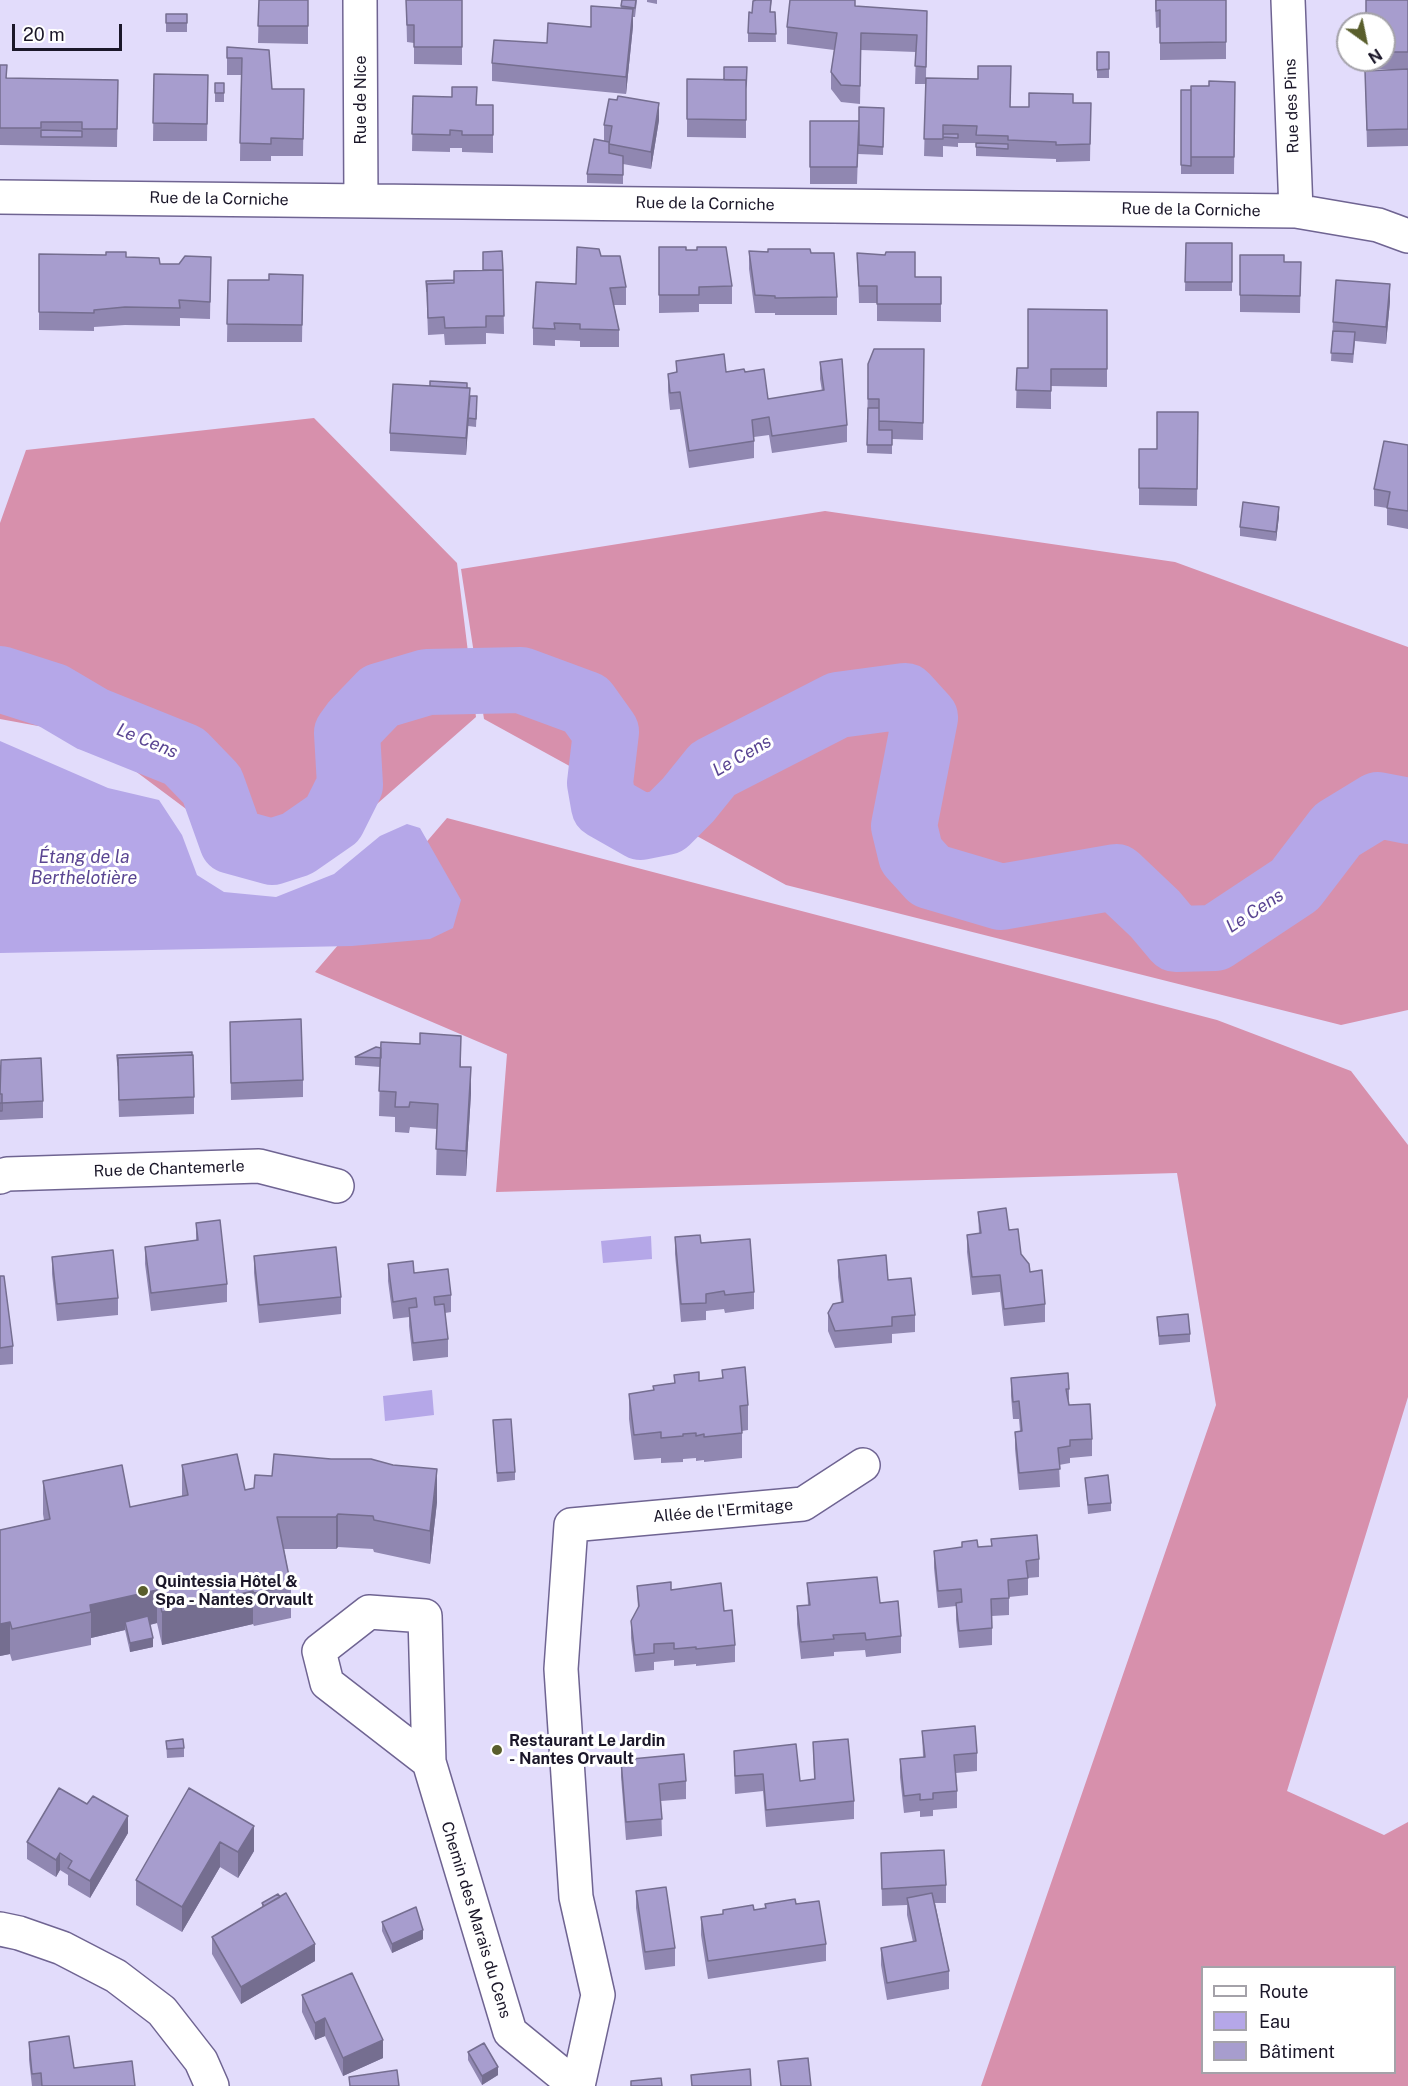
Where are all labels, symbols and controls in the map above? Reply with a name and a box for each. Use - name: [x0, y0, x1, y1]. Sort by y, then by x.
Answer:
- scale bar: [15, 12, 124, 50]
- north arrow: [1336, 12, 1396, 72]
- text: 20 m: [23, 24, 65, 45]
- text: N: [1365, 44, 1385, 67]
- street label: Rue de Nice: [351, 55, 371, 145]
- street label: Rue des Pins: [1281, 58, 1303, 154]
- street label: Rue de la Corniche: [149, 188, 289, 210]
- street label: Rue de la Corniche: [635, 193, 775, 215]
- street label: Rue de la Corniche: [1121, 199, 1261, 221]
- water label: Le Cens: [113, 719, 181, 763]
- water label: Le Cens: [709, 731, 775, 781]
- water label: Étang de la Berthelotière: [31, 846, 137, 888]
- water label: Le Cens: [1222, 884, 1288, 938]
- street label: Rue de Chantemerle: [93, 1157, 245, 1181]
- street label: Allée de l'Ermitage: [652, 1495, 794, 1527]
- place label: Quintessia Hôtel & Spa - Nantes Orvault: [155, 1572, 313, 1610]
- marker: Quintessia Hôtel & Spa - Nantes Orvault: [136, 1584, 150, 1598]
- place label: Restaurant Le Jardin - Nantes Orvault: [509, 1731, 665, 1769]
- marker: Restaurant Le Jardin - Nantes Orvault: [490, 1743, 504, 1757]
- street label: Chemin des Marais du Cens: [437, 1819, 515, 2021]
- legend: [1201, 1966, 1396, 2074]
- text: Route: [1259, 1981, 1308, 2002]
- text: Eau: [1259, 2011, 1290, 2032]
- text: Bâtiment: [1259, 2041, 1335, 2062]

